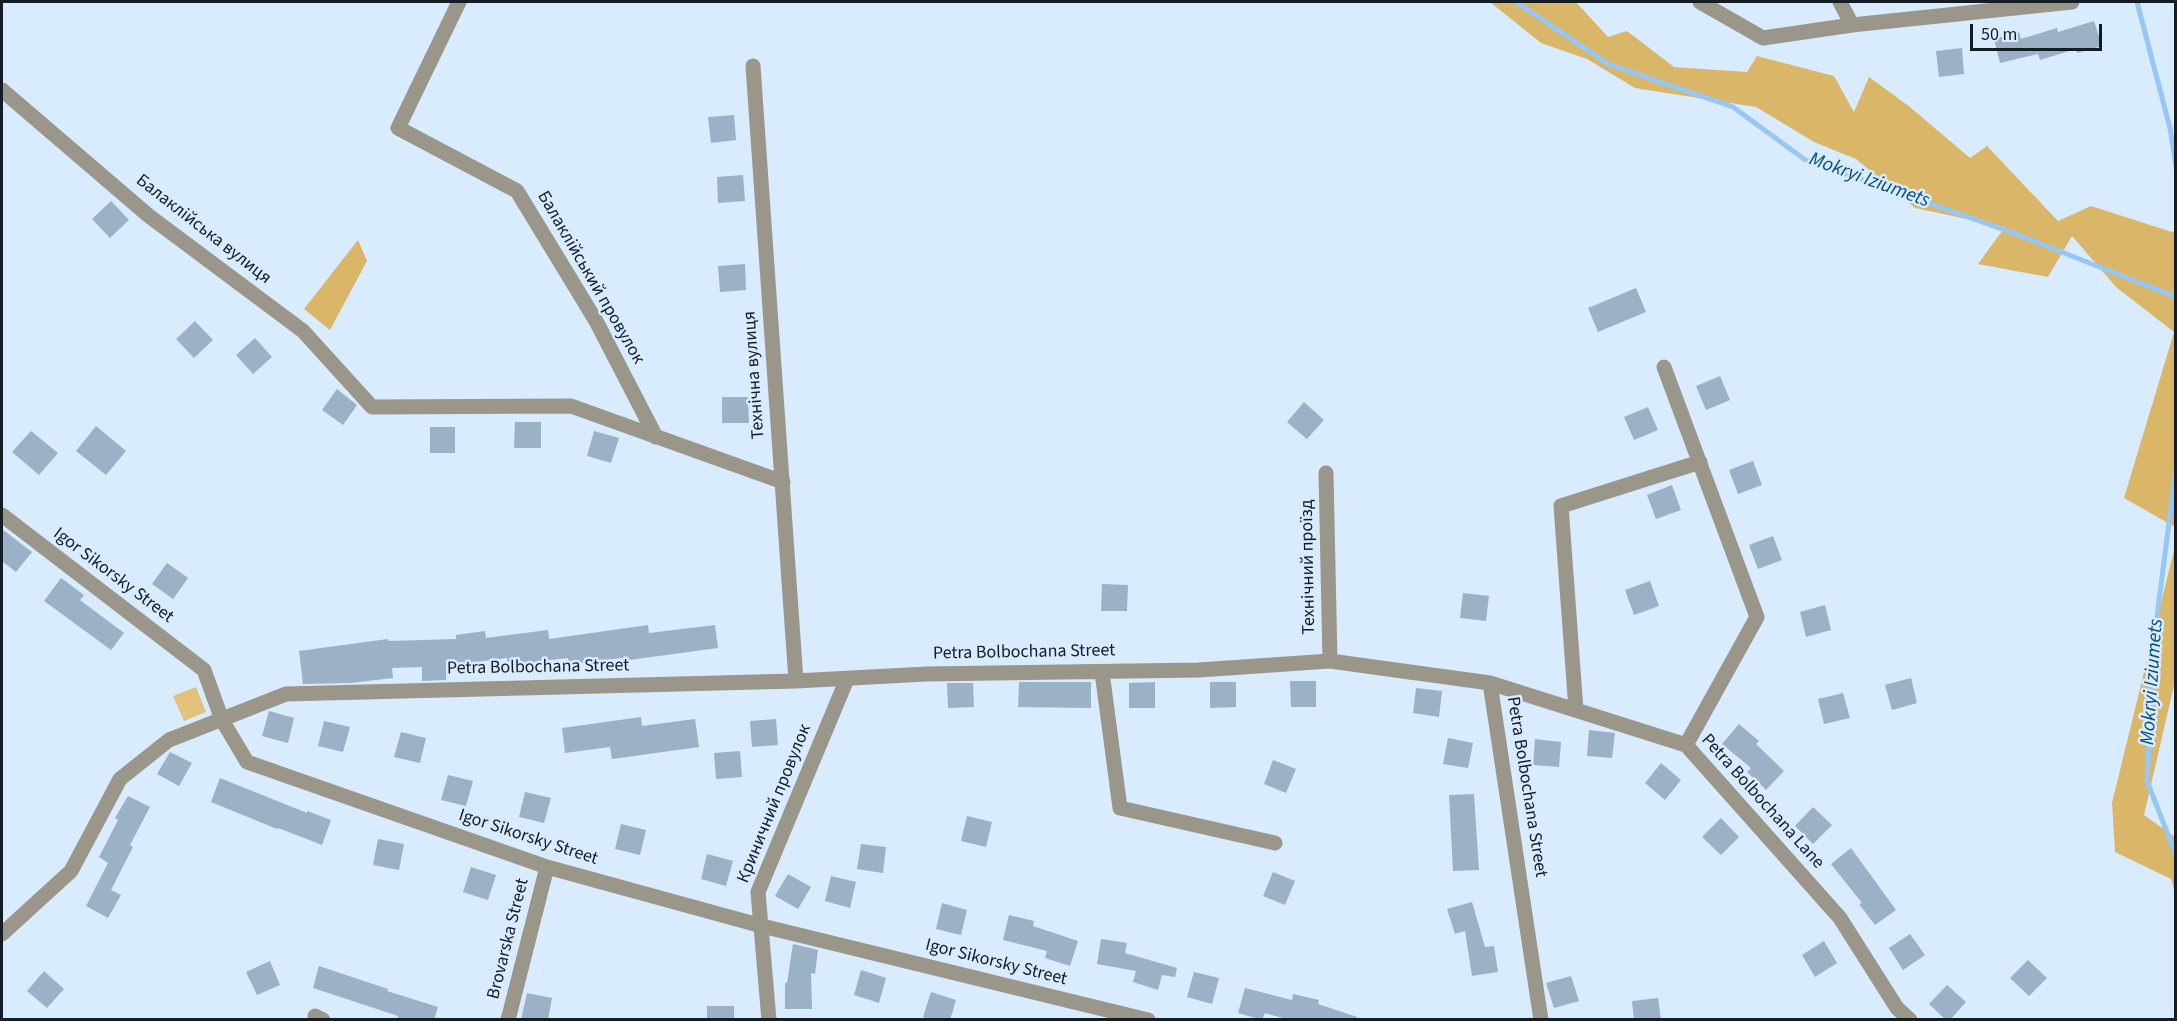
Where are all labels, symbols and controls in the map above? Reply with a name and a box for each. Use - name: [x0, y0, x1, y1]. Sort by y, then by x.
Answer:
- scale bar: [1973, 12, 2105, 50]
- text: 50 m: [1981, 22, 2017, 47]
- water label: Mokryi Iziumets: [1805, 148, 1933, 214]
- street label: Балаклійська вулиця: [131, 170, 275, 290]
- street label: Балаклійський провулок: [532, 188, 648, 368]
- street label: Технічна вулиця: [740, 310, 770, 440]
- street label: Технічний проїзд: [1297, 499, 1321, 635]
- street label: Igor Sikorsky Street: [48, 524, 178, 628]
- water label: Mokryi Iziumets: [2137, 618, 2169, 746]
- street label: Petra Bolbochana Street: [933, 641, 1115, 665]
- street label: Petra Bolbochana Street: [447, 656, 629, 680]
- street label: Petra Bolbochana Street: [1501, 695, 1551, 879]
- street label: Криничний провулок: [733, 721, 817, 887]
- street label: Petra Bolbochana Lane: [1696, 730, 1828, 874]
- street label: Igor Sikorsky Street: [456, 805, 600, 871]
- street label: Brovarska Street: [484, 876, 534, 1002]
- street label: Igor Sikorsky Street: [923, 935, 1069, 991]

